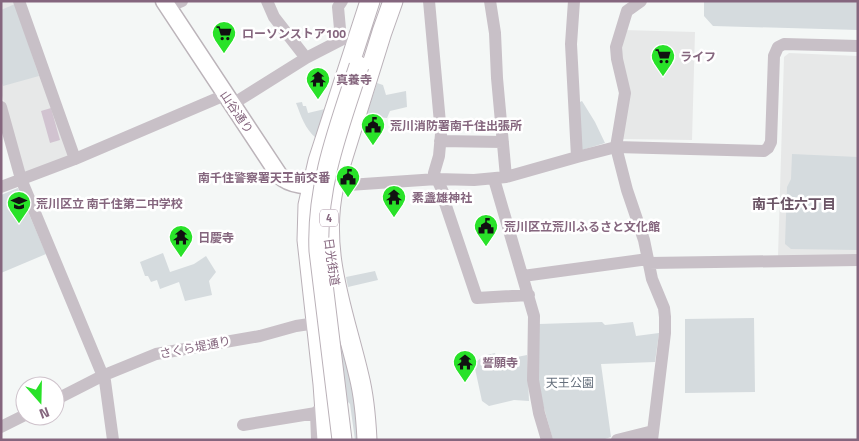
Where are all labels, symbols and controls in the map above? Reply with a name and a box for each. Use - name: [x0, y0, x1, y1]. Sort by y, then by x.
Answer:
- supermarket icon: ローソンストア100: [211, 20, 237, 54]
- place label: ローソンストア100: [242, 24, 346, 43]
- supermarket icon: ライフ: [650, 43, 676, 77]
- place label: ライフ: [680, 47, 716, 66]
- temple icon: 真養寺: [305, 66, 331, 100]
- place label: 真養寺: [336, 70, 372, 89]
- street label: 山谷通り: [216, 87, 258, 137]
- public building icon: 荒川消防署南千住出張所: [360, 112, 386, 146]
- place label: 荒川消防署南千住出張所: [390, 116, 522, 135]
- public building icon: 南千住警察署天王前交番: [335, 164, 361, 198]
- place label: 南千住警察署天王前交番: [198, 168, 331, 187]
- temple icon: 素盞雄神社: [381, 184, 407, 218]
- place label: 素盞雄神社: [412, 188, 472, 207]
- school or university icon: 荒川区立 南千住第二中学校: [6, 190, 32, 224]
- district label: 南千住六丁目: [752, 193, 836, 214]
- place label: 荒川区立 南千住第二中学校: [36, 194, 183, 213]
- road number: 4: [320, 210, 338, 227]
- public building icon: 荒川区立荒川ふるさと文化館: [473, 213, 499, 247]
- place label: 荒川区立荒川ふるさと文化館: [504, 217, 660, 236]
- temple icon: 日慶寺: [168, 224, 194, 258]
- place label: 日慶寺: [198, 228, 234, 247]
- street label: 日光街道: [319, 237, 345, 287]
- street label: さくら堤通り: [158, 331, 232, 363]
- temple icon: 誓願寺: [452, 349, 478, 383]
- place label: 誓願寺: [482, 353, 518, 372]
- park label: 天王公園: [546, 373, 594, 392]
- north arrow: [15, 376, 65, 426]
- text: N: [36, 402, 53, 425]

